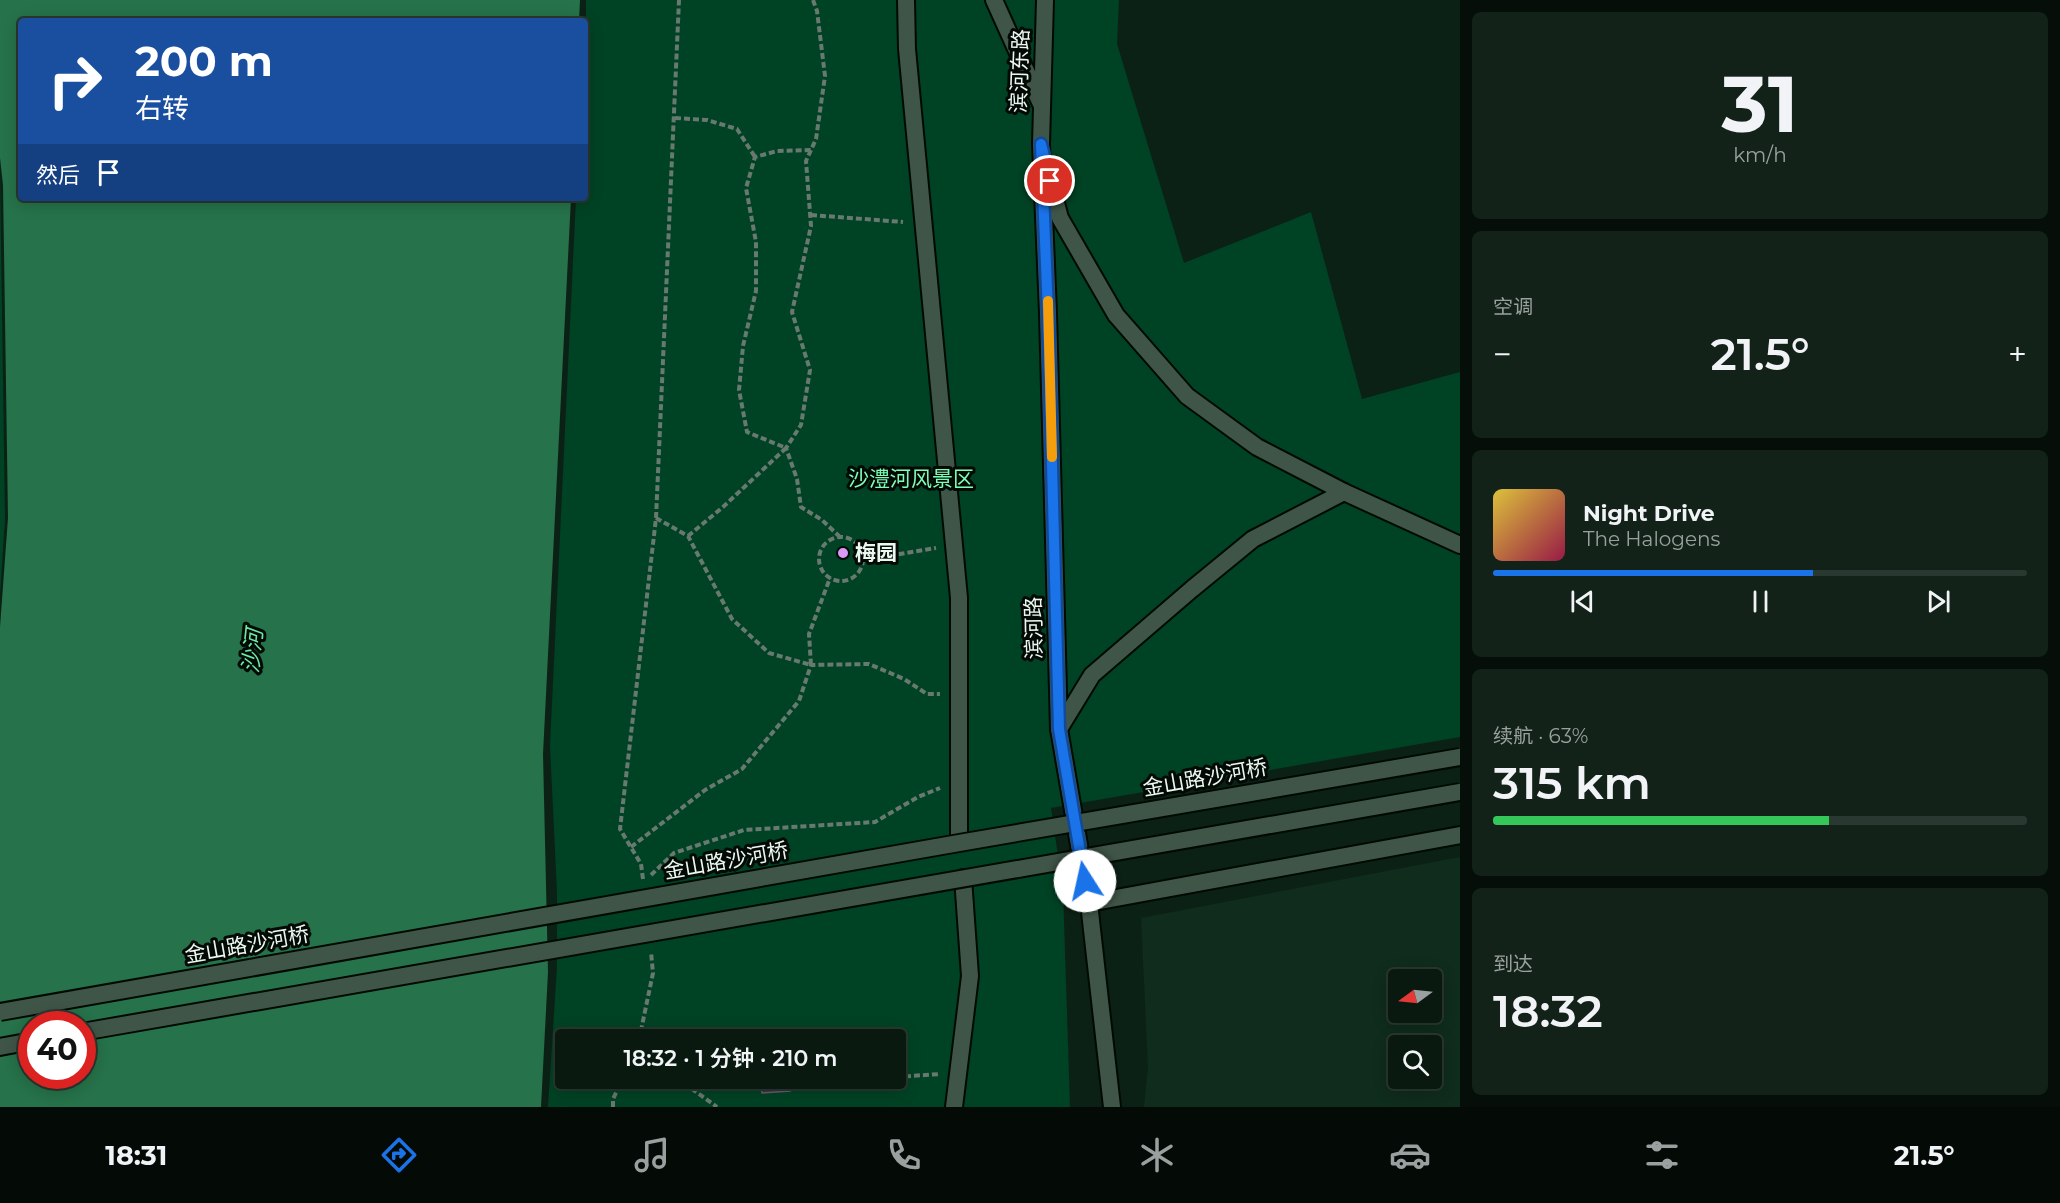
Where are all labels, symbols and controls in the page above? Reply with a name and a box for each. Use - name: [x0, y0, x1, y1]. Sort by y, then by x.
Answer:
- street label: 滨河东路: [1006, 29, 1033, 113]
- text: 200 m: [135, 35, 273, 87]
- icon: right: [36, 42, 114, 120]
- text: 31: [1722, 56, 1798, 152]
- text: 右转: [135, 92, 189, 125]
- text: km/h: [1733, 143, 1787, 167]
- pin: [1024, 155, 1075, 206]
- icon: arrive: [92, 156, 125, 189]
- text: 然后: [36, 162, 80, 189]
- icon: arrive: [1033, 164, 1066, 197]
- text: 空调: [1493, 295, 1533, 319]
- text: 21.5°: [1710, 326, 1810, 381]
- text: −: [1493, 334, 1512, 374]
- text: +: [2008, 334, 2027, 374]
- park label: 沙澧河风景区: [848, 466, 974, 491]
- text: Night Drive: [1583, 500, 1715, 527]
- text: The Halogens: [1583, 527, 1720, 551]
- place label: 梅园: [855, 540, 897, 565]
- marker: 梅园: [836, 546, 850, 560]
- icon: previous: [1566, 585, 1599, 618]
- icon: pause: [1744, 585, 1777, 618]
- icon: next: [1922, 585, 1955, 618]
- street label: 滨河路: [1020, 596, 1047, 660]
- water label: 沙河: [237, 624, 269, 674]
- text: 续航 · 63%: [1493, 724, 1588, 748]
- street label: 金山路沙河桥: [1141, 754, 1269, 801]
- text: 315 km: [1493, 755, 1651, 810]
- street label: 金山路沙河桥: [662, 837, 790, 884]
- position arrow: [1053, 849, 1117, 913]
- street label: 金山路沙河桥: [183, 921, 311, 968]
- text: 到达: [1493, 952, 1533, 976]
- north arrow: [1388, 969, 1442, 1023]
- map controls: [1388, 969, 1442, 1089]
- text: 18:32: [1493, 983, 1603, 1038]
- speed limit sign: 40: [18, 1011, 96, 1089]
- button: search: [1388, 1035, 1442, 1089]
- text: 18:32 · 1 分钟 · 210 m: [623, 1045, 838, 1072]
- icon: directions: [378, 1134, 420, 1176]
- icon: music: [631, 1134, 673, 1176]
- icon: phone: [883, 1134, 925, 1176]
- icon: climate: [1136, 1134, 1178, 1176]
- icon: car: [1389, 1134, 1431, 1176]
- icon: filters: [1641, 1134, 1683, 1176]
- text: 18:31: [105, 1139, 167, 1172]
- text: 21.5°: [1894, 1139, 1955, 1172]

